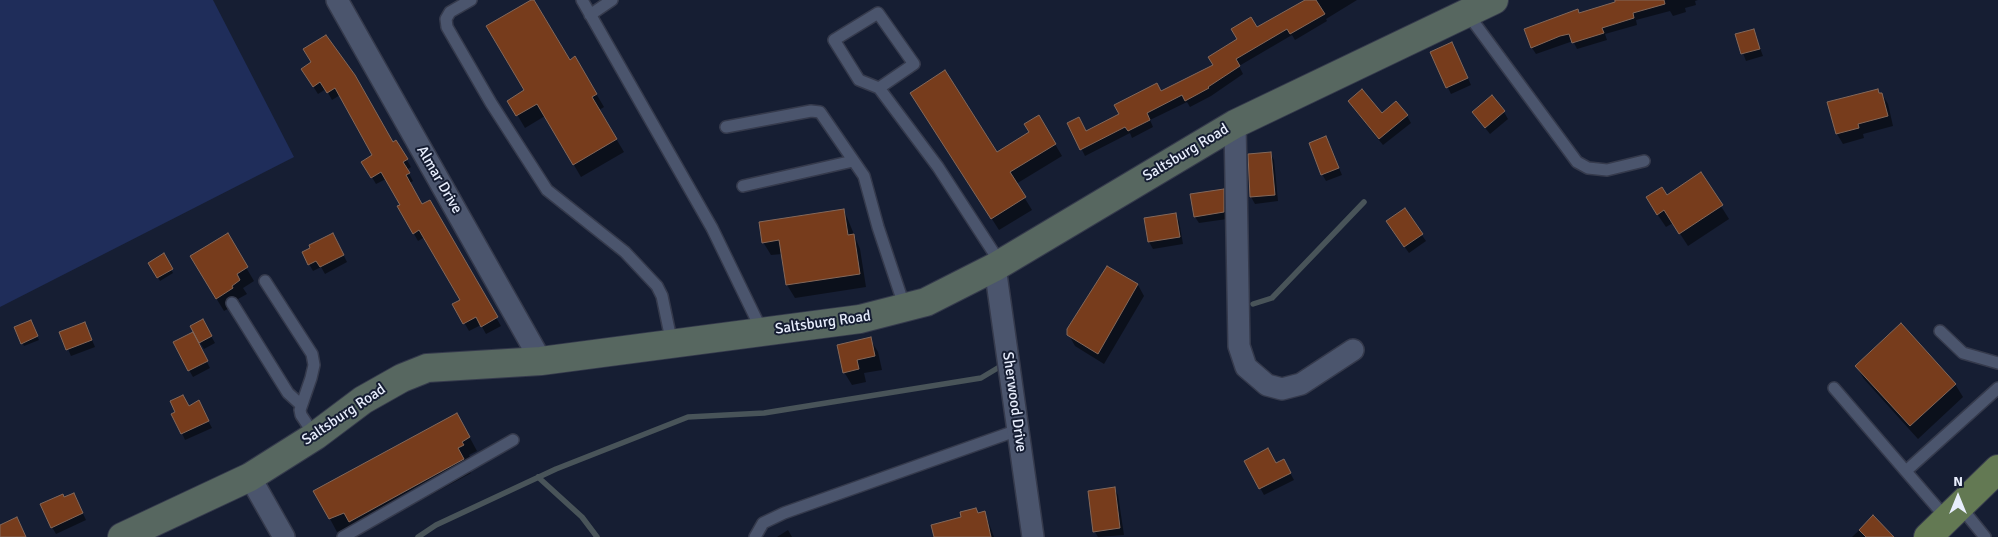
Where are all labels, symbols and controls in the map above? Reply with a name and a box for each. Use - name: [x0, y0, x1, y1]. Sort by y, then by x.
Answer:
- street label: Saltsburg Road: [1140, 120, 1232, 186]
- street label: Almar Drive: [412, 143, 466, 217]
- street label: Saltsburg Road: [774, 307, 872, 339]
- street label: Sherwood Drive: [998, 351, 1030, 453]
- street label: Saltsburg Road: [299, 380, 389, 450]
- north arrow: [1933, 472, 1983, 522]
- text: N: [1953, 473, 1963, 490]

